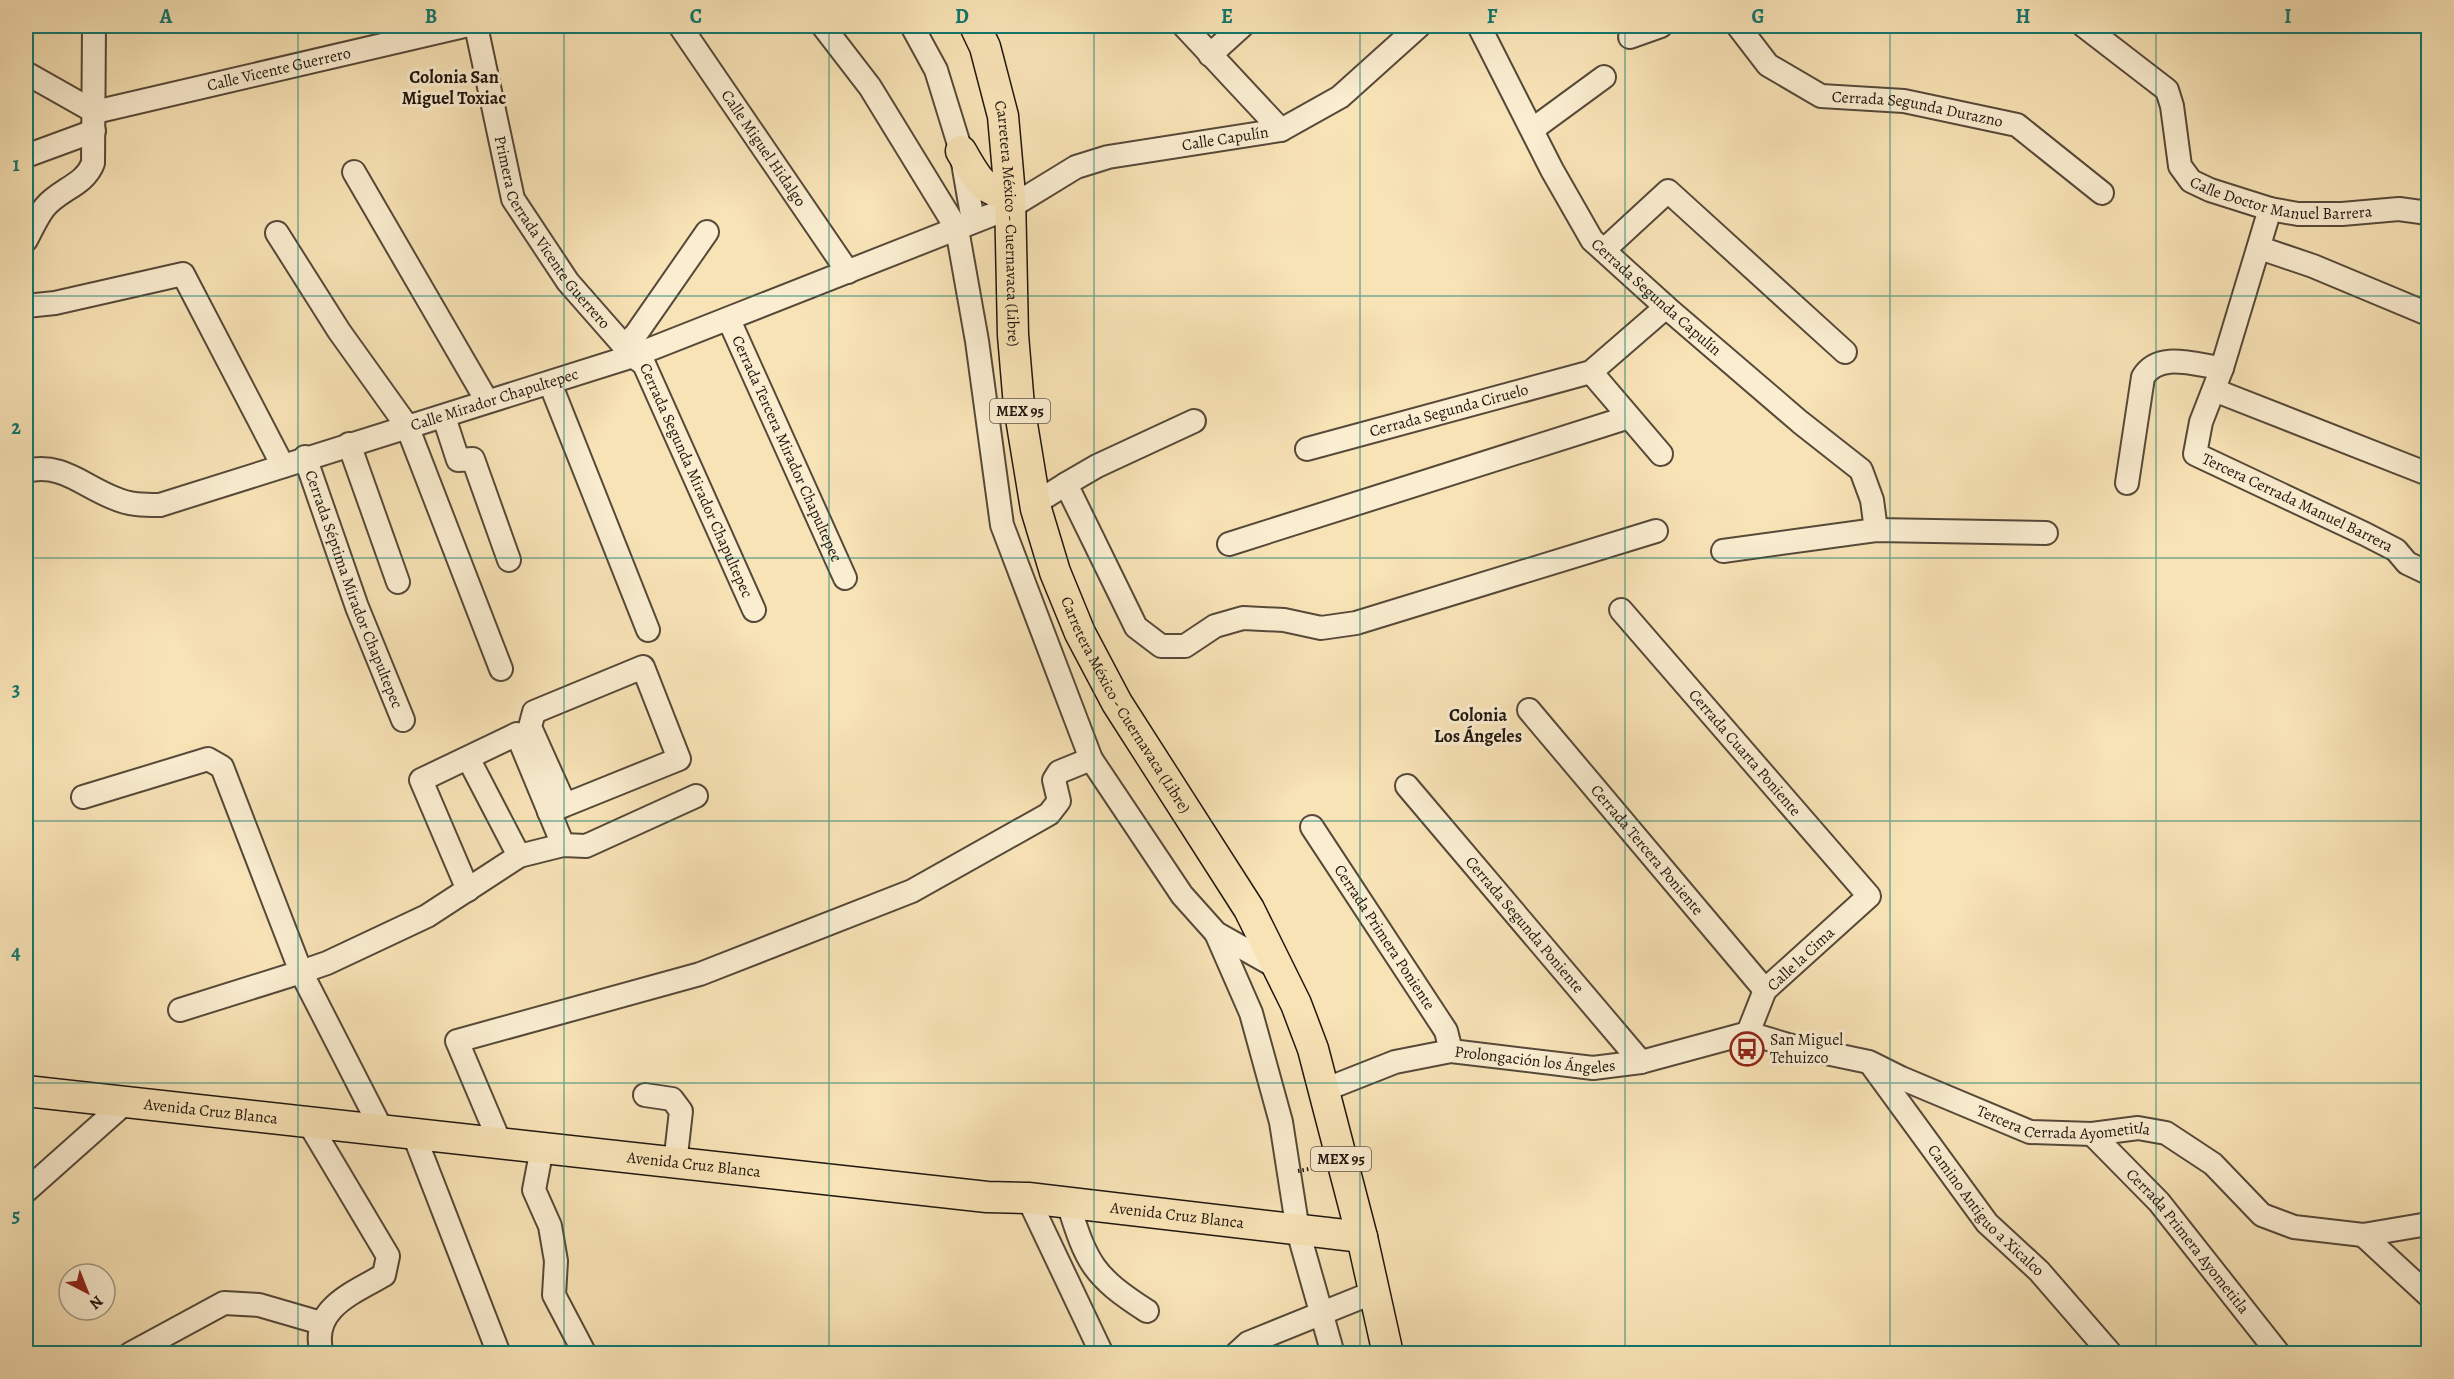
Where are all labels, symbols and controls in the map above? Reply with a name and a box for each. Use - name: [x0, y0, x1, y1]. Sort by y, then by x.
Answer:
- text: A: [159, 3, 173, 30]
- text: B: [425, 3, 437, 30]
- text: C: [690, 3, 702, 30]
- text: D: [955, 3, 969, 30]
- text: E: [1221, 3, 1233, 30]
- text: F: [1487, 3, 1498, 30]
- text: G: [1751, 3, 1765, 30]
- text: H: [2016, 3, 2031, 30]
- text: I: [2284, 3, 2292, 30]
- street label: Calle Vicente Guerrero: [205, 42, 353, 97]
- district label: Colonia San Miguel Toxiac: [402, 65, 506, 110]
- street label: Calle Miguel Hidalgo: [716, 85, 811, 211]
- street label: Cerrada Segunda Durazno: [1831, 86, 2005, 133]
- street label: Carretera México - Cuernavaca (Libre): [988, 98, 1025, 347]
- street label: Calle Capulín: [1180, 121, 1270, 156]
- street label: Primera Cerrada Vicente Guerrero: [489, 134, 615, 334]
- text: 1: [12, 151, 20, 178]
- street label: Calle Doctor Manuel Barrera: [2186, 171, 2374, 225]
- street label: Cerrada Segunda Capulín: [1586, 233, 1726, 361]
- street label: Cerrada Tercera Mirador Chapultepec: [726, 332, 847, 566]
- street label: Cerrada Segunda Mirador Chapultepec: [634, 360, 758, 601]
- street label: Calle Mirador Chapultepec: [408, 363, 581, 436]
- street label: Cerrada Segunda Ciruelo: [1367, 378, 1531, 443]
- road number: MEX 95: [990, 399, 1050, 423]
- text: 2: [11, 414, 21, 441]
- street label: Tercera Cerrada Manuel Barrera: [2198, 448, 2397, 558]
- street label: Cerrada Séptima Mirador Chapultepec: [299, 467, 408, 712]
- street label: Carretera México - Cuernavaca (Libre): [1055, 593, 1196, 817]
- text: 3: [12, 676, 20, 703]
- street label: Cerrada Cuarta Poniente: [1684, 685, 1806, 821]
- district label: Colonia Los Ángeles: [1434, 703, 1522, 748]
- street label: Cerrada Tercera Poniente: [1585, 780, 1708, 920]
- street label: Cerrada Segunda Poniente: [1460, 852, 1589, 998]
- street label: Cerrada Primera Poniente: [1329, 860, 1440, 1014]
- street label: Calle la Cima: [1762, 922, 1840, 996]
- text: 4: [11, 939, 21, 966]
- place label: San Miguel Tehuizco: [1770, 1029, 1843, 1069]
- bus stop icon: San Miguel Tehuizco: [1729, 1031, 1765, 1067]
- street label: Prolongación los Ángeles: [1453, 1041, 1617, 1079]
- street label: Avenida Cruz Blanca: [142, 1093, 279, 1130]
- street label: Tercera Cerrada Ayometitla: [1973, 1100, 2153, 1145]
- street label: Camino Antiguo a Xicalco: [1922, 1140, 2049, 1281]
- street label: Avenida Cruz Blanca: [625, 1146, 763, 1183]
- road number: MEX 95: [1311, 1147, 1371, 1171]
- street label: Cerrada Primera Ayometitla: [2121, 1164, 2255, 1319]
- street label: Avenida Cruz Blanca: [1108, 1197, 1246, 1234]
- text: 5: [12, 1202, 20, 1229]
- north arrow: [57, 1262, 117, 1322]
- text: N: [84, 1290, 108, 1315]

